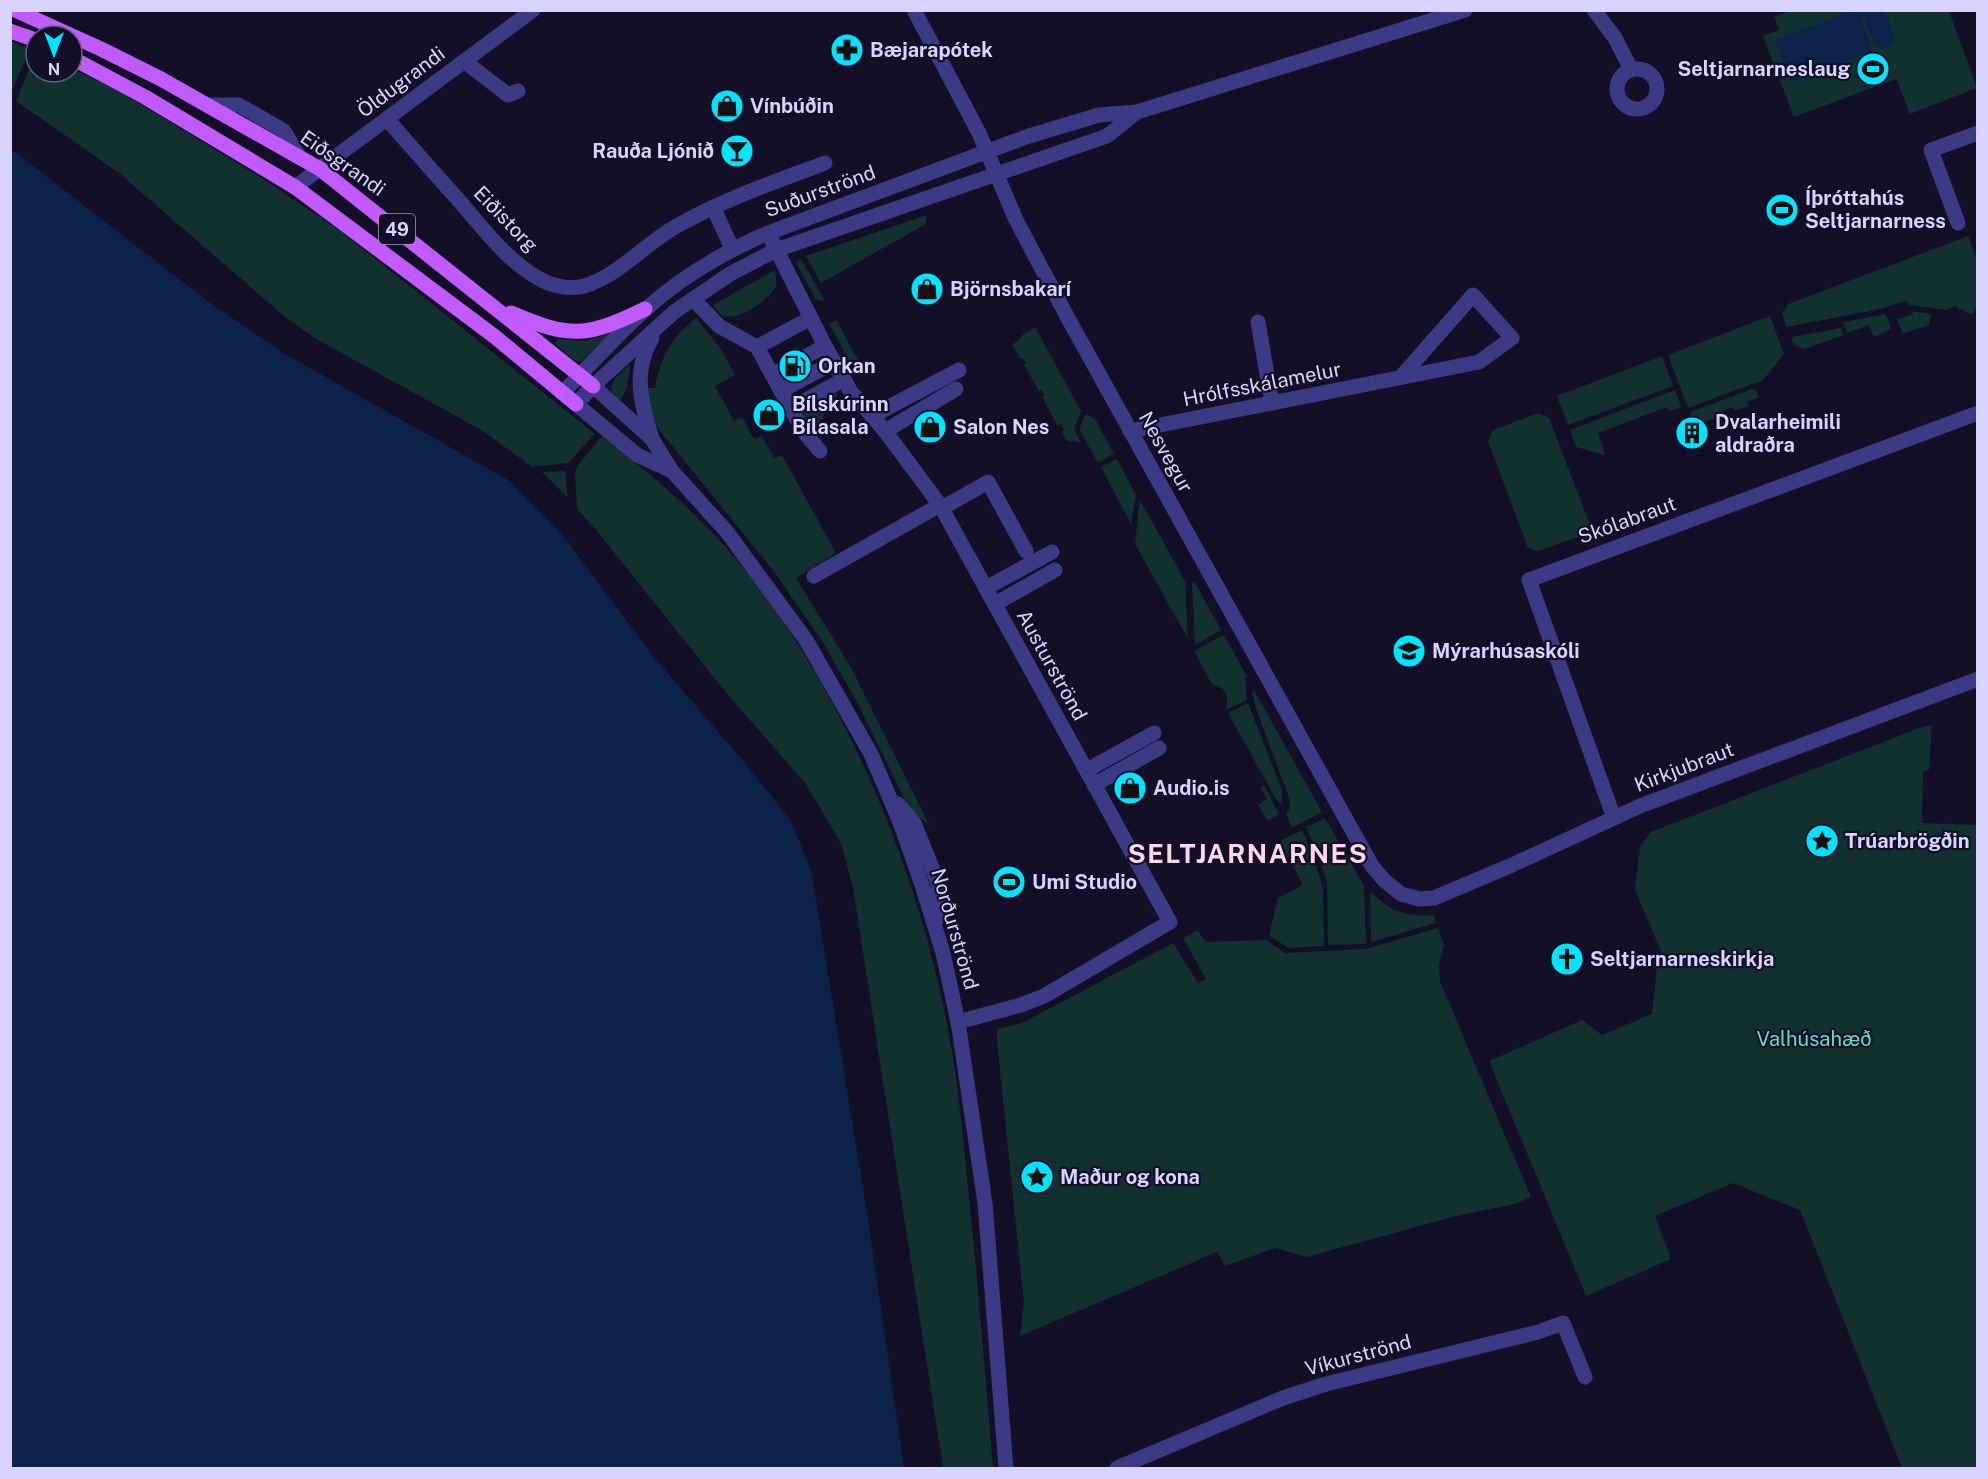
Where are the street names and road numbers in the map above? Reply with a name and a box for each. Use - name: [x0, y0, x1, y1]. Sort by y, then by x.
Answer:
- street label: Öldugrandi: [352, 41, 449, 123]
- street label: Eiðsgrandi: [296, 125, 390, 201]
- street label: Suðurströnd: [761, 160, 879, 222]
- street label: Eiðistorg: [469, 181, 543, 257]
- road number: 49: [379, 214, 415, 244]
- street label: Hrólfsskálamelur: [1181, 357, 1343, 411]
- street label: Nesvegur: [1134, 407, 1198, 497]
- street label: Skólabraut: [1575, 491, 1679, 549]
- street label: Austurströnd: [1012, 605, 1092, 725]
- street label: Kirkjubraut: [1631, 737, 1737, 797]
- street label: Norðurströnd: [926, 866, 984, 992]
- street label: Víkurströnd: [1302, 1329, 1414, 1381]

